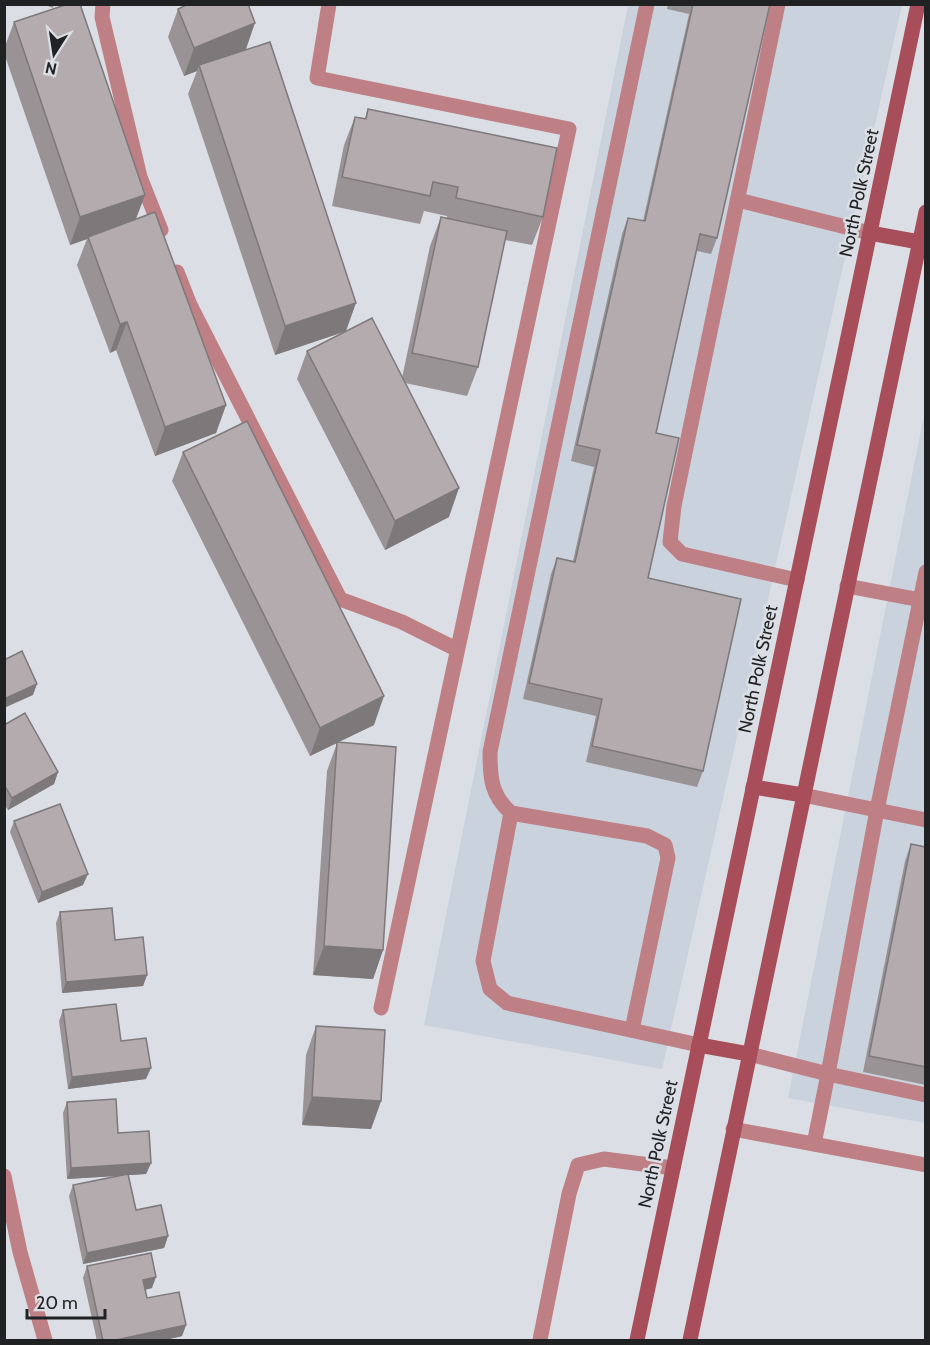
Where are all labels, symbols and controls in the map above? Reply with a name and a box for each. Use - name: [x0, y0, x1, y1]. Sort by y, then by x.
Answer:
- north arrow: [24, 24, 84, 84]
- text: N: [43, 58, 58, 79]
- street label: North Polk Street: [835, 127, 883, 259]
- street label: North Polk Street: [734, 603, 782, 735]
- street label: North Polk Street: [634, 1078, 682, 1210]
- scale bar: [27, 1282, 105, 1320]
- text: 20 m: [36, 1292, 78, 1314]

